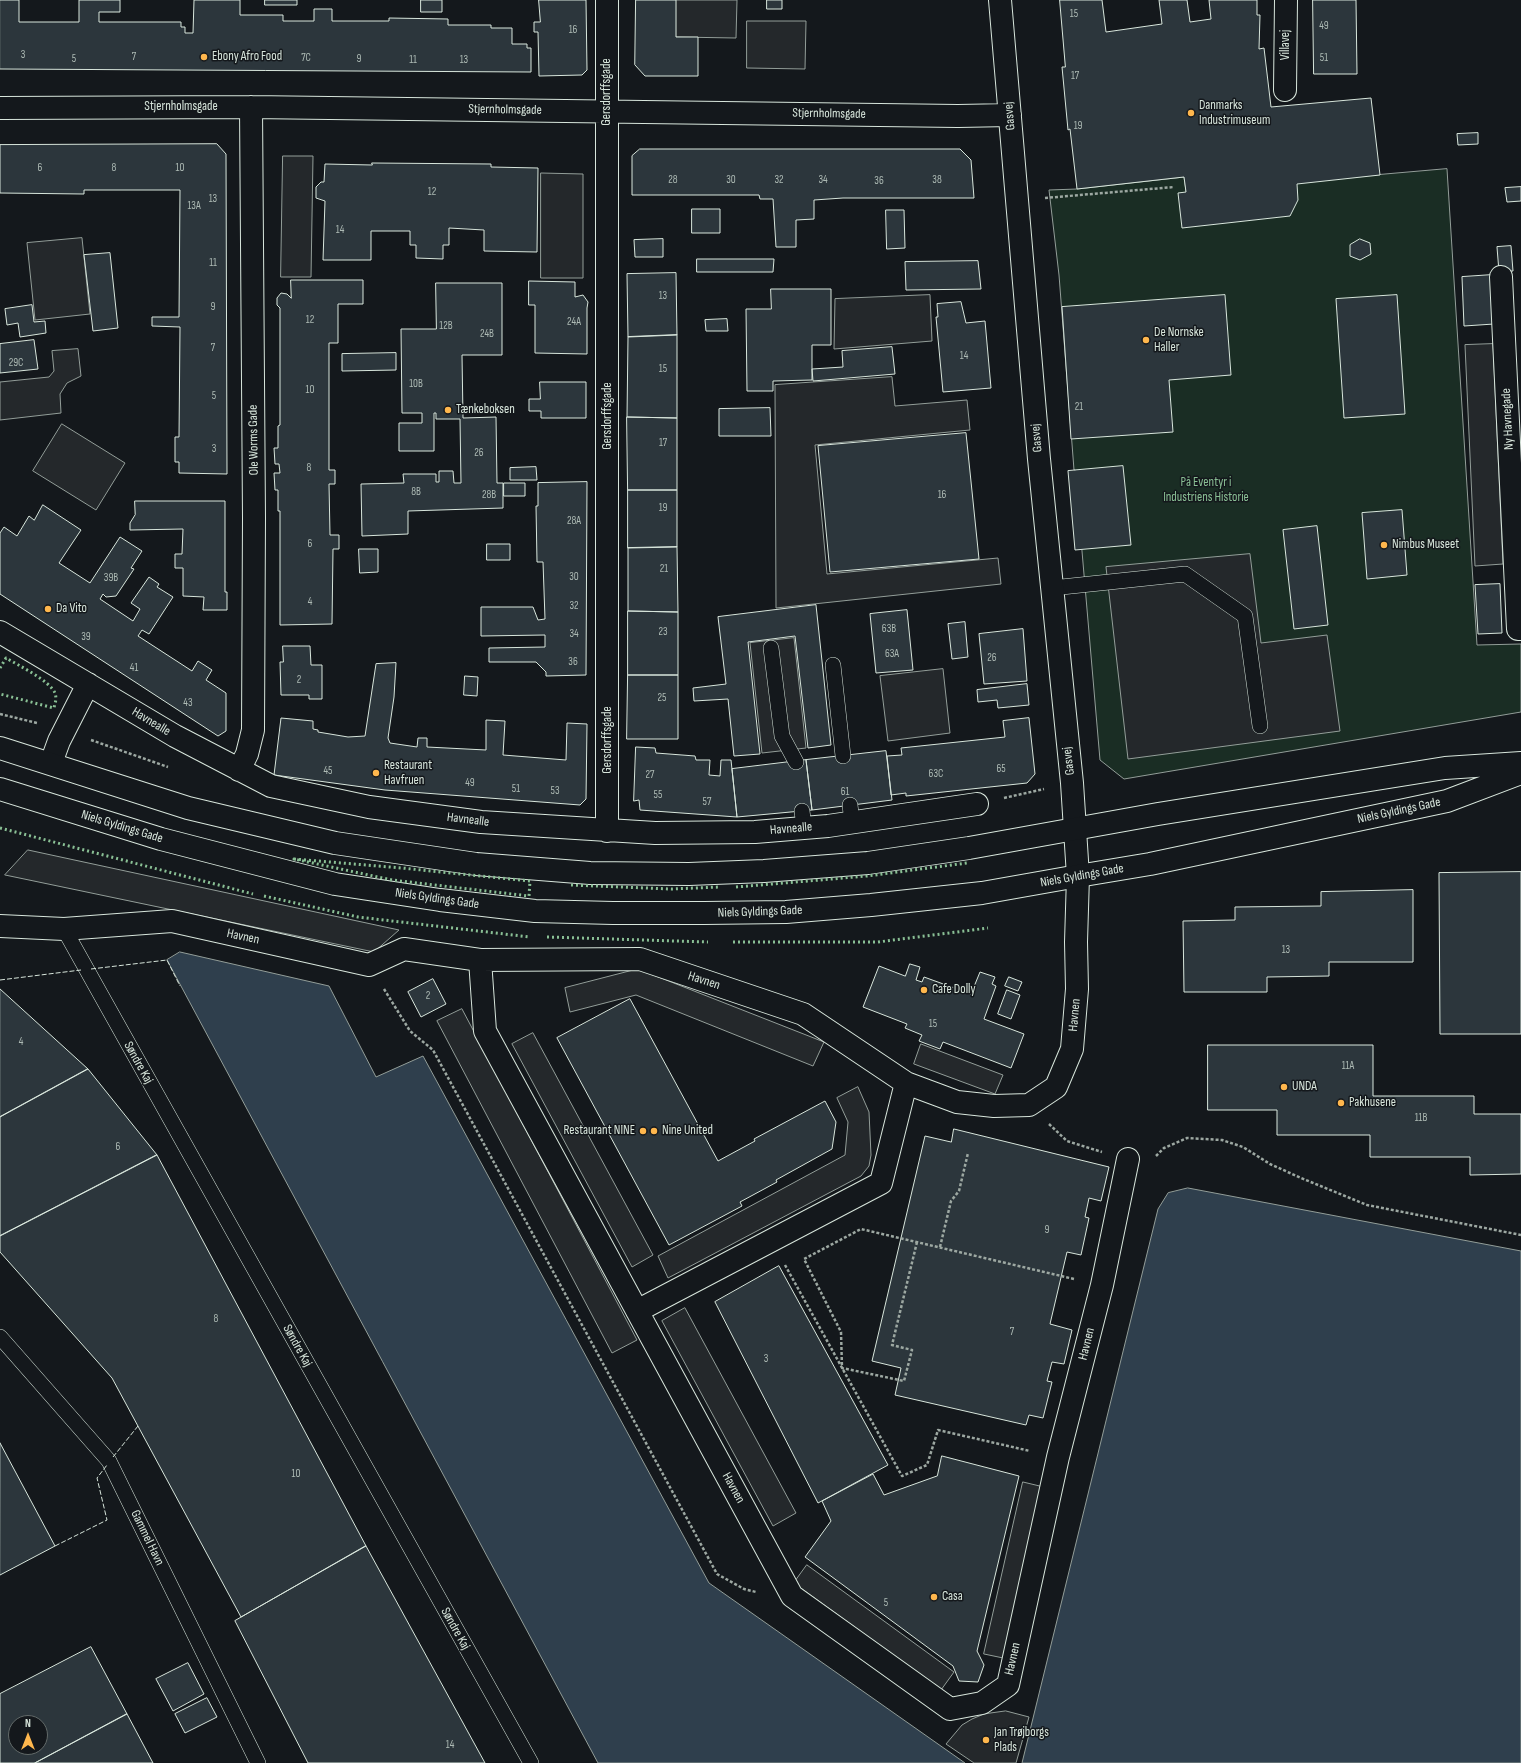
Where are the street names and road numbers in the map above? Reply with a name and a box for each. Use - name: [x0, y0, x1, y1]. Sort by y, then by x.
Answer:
- street label: Villavej: [1278, 30, 1294, 60]
- street label: Gersdorffsgade: [599, 58, 615, 126]
- street label: Stjernholmsgade: [144, 99, 218, 115]
- street label: Gasvej: [1001, 101, 1019, 131]
- street label: Stjernholmsgade: [468, 102, 542, 118]
- street label: Stjernholmsgade: [792, 106, 866, 122]
- street label: Gersdorffsgade: [600, 382, 616, 450]
- street label: Ny Havnegade: [1499, 388, 1517, 450]
- street label: Ole Worms Gade: [246, 405, 262, 475]
- street label: Gasvej: [1028, 423, 1046, 453]
- street label: Havnealle: [129, 704, 173, 740]
- street label: Gersdorffsgade: [600, 706, 616, 774]
- street label: Gasvej: [1060, 746, 1078, 776]
- street label: Niels Gyldings Gade: [1356, 795, 1442, 827]
- street label: Niels Gyldings Gade: [79, 807, 165, 847]
- street label: Havnealle: [446, 810, 490, 830]
- street label: Havnealle: [769, 819, 813, 839]
- street label: Niels Gyldings Gade: [1039, 861, 1125, 891]
- street label: Niels Gyldings Gade: [394, 885, 480, 913]
- street label: Niels Gyldings Gade: [717, 903, 803, 921]
- street label: Havnen: [225, 926, 261, 948]
- street label: Havnen: [686, 968, 722, 994]
- street label: Havnen: [1066, 998, 1084, 1032]
- street label: Søndre Kaj: [120, 1039, 156, 1087]
- street label: Søndre Kaj: [279, 1322, 315, 1370]
- street label: Havnen: [1075, 1326, 1099, 1362]
- street label: Havnen: [718, 1470, 748, 1506]
- street label: Gammel Havn: [127, 1508, 167, 1568]
- street label: Søndre Kaj: [437, 1605, 473, 1653]
- street label: Havnen: [1002, 1641, 1024, 1677]

